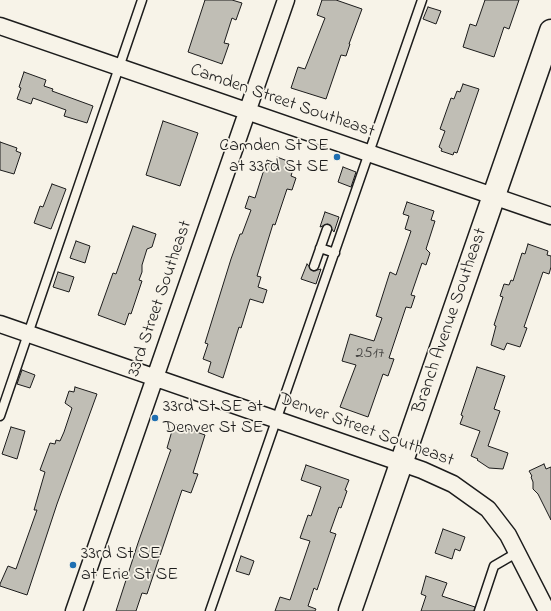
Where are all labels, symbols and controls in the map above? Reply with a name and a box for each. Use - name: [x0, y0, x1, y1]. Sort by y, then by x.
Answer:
- street label: Camden Street Southeast: [187, 60, 377, 144]
- place label: Camden St SE at 33rd St SE: [219, 136, 329, 178]
- marker: Camden St SE at 33rd St SE: [332, 152, 342, 162]
- street label: 33rd Street Southeast: [124, 218, 198, 380]
- street label: Branch Avenue Southeast: [409, 226, 493, 416]
- house number: 2517: [356, 344, 384, 364]
- street label: Denver Street Southeast: [276, 389, 456, 473]
- place label: 33rd St SE at Denver St SE: [163, 397, 263, 440]
- marker: 33rd St SE at Denver St SE: [150, 413, 160, 423]
- place label: 33rd St SE at Erie St SE: [81, 544, 178, 586]
- marker: 33rd St SE at Erie St SE: [68, 560, 78, 570]

